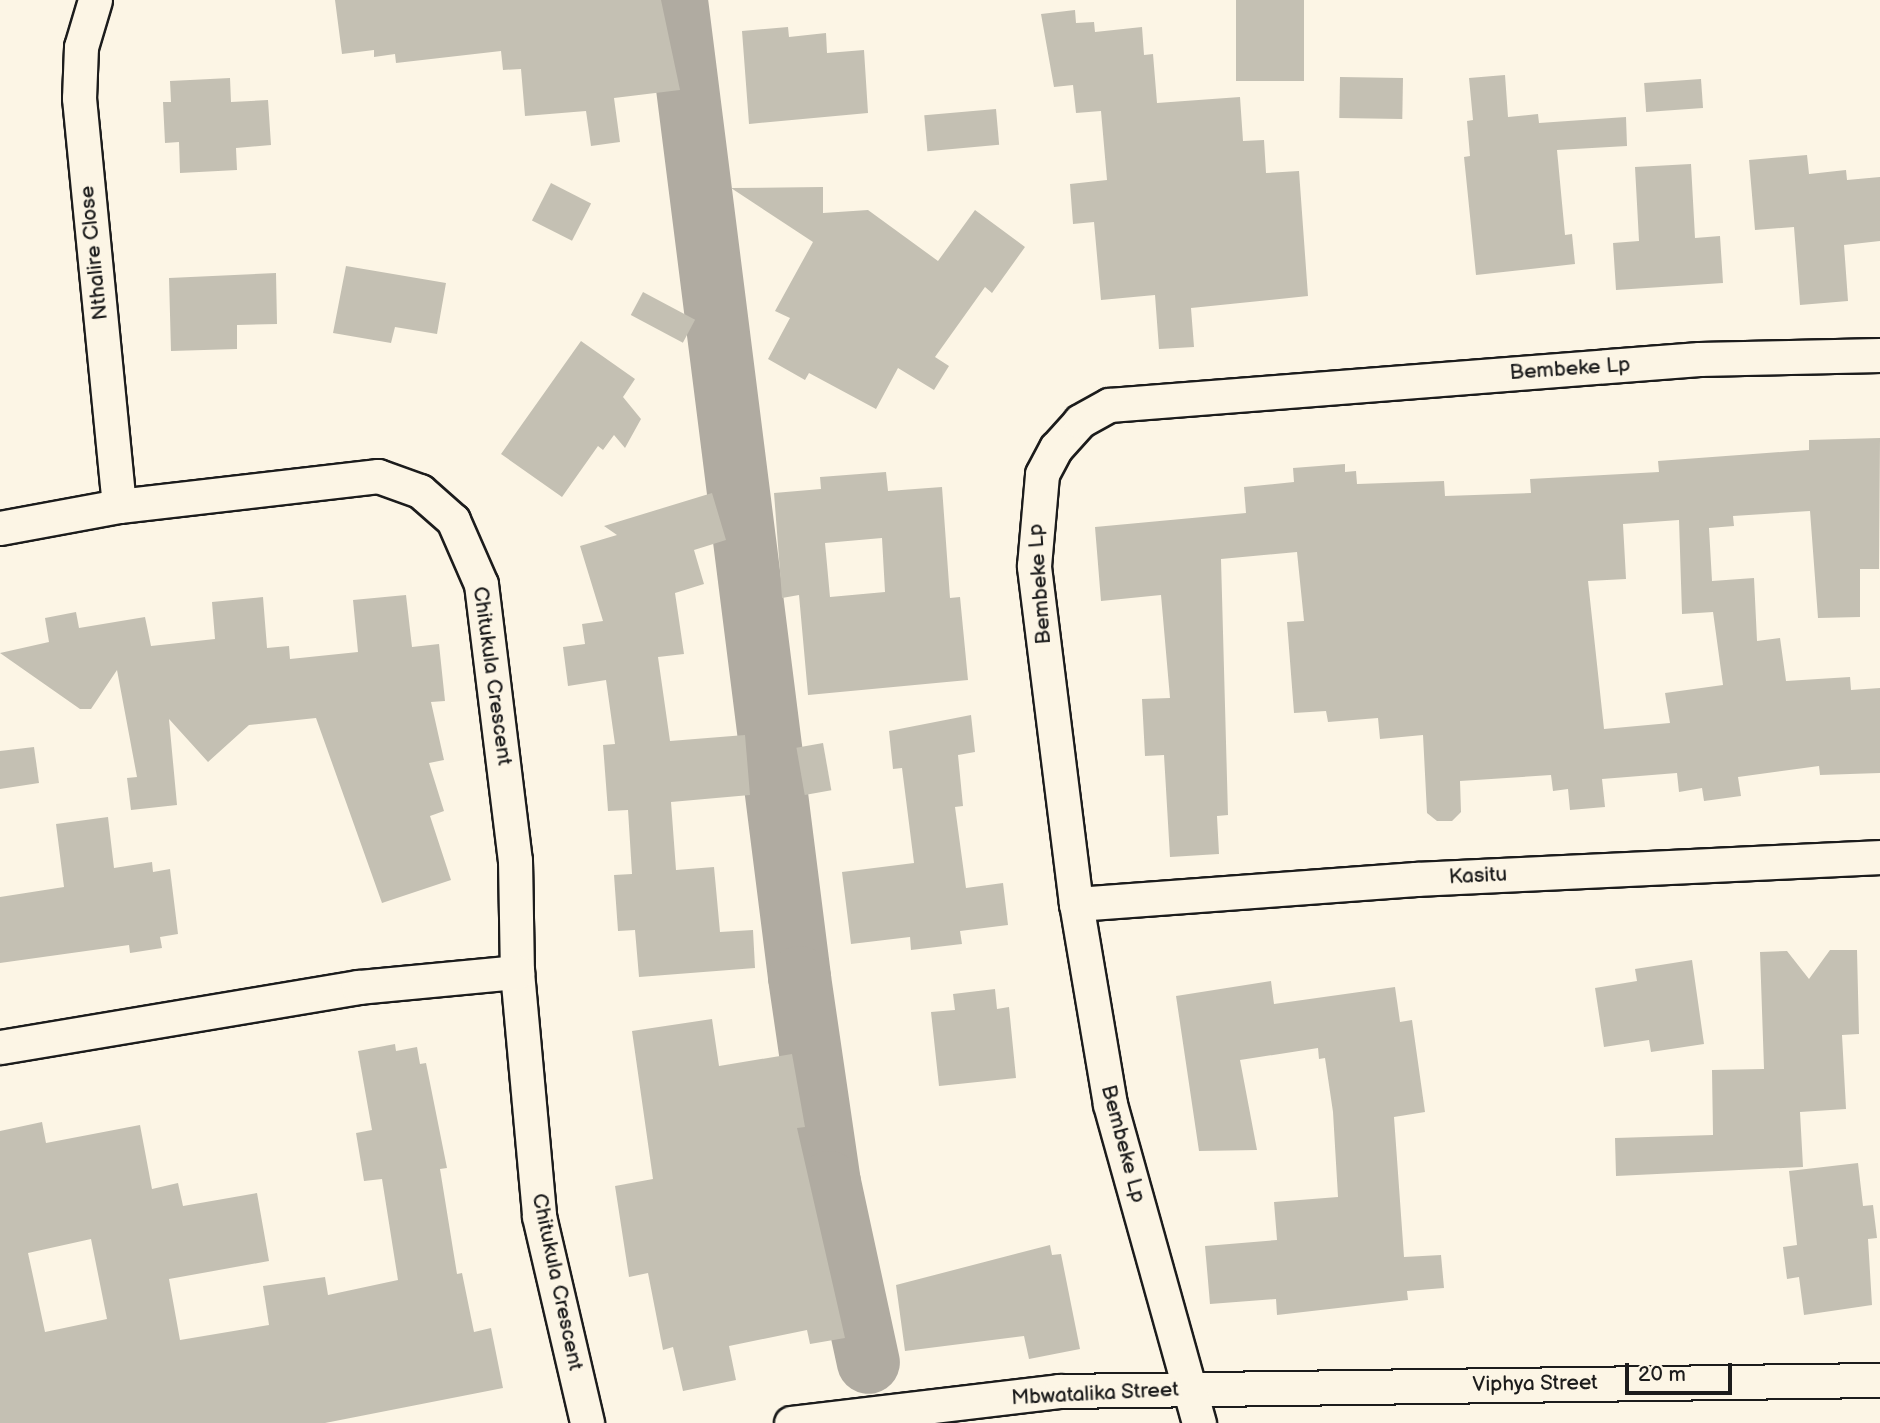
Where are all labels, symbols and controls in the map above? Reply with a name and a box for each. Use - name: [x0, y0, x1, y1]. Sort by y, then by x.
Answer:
- street label: Nthalire Close: [74, 185, 114, 321]
- street label: Bembeke Lp: [1509, 352, 1631, 386]
- street label: Bembeke Lp: [1023, 523, 1057, 645]
- street label: Chitukula Crescent: [467, 585, 517, 767]
- street label: Kasitu: [1448, 862, 1508, 890]
- street label: Bembeke Lp: [1095, 1082, 1151, 1206]
- street label: Chitukula Crescent: [526, 1191, 588, 1373]
- scale bar: [1628, 1350, 1735, 1394]
- text: 20 m: [1638, 1362, 1686, 1387]
- street label: Viphya Street: [1472, 1370, 1598, 1398]
- street label: Mbwatalika Street: [1010, 1377, 1180, 1411]

